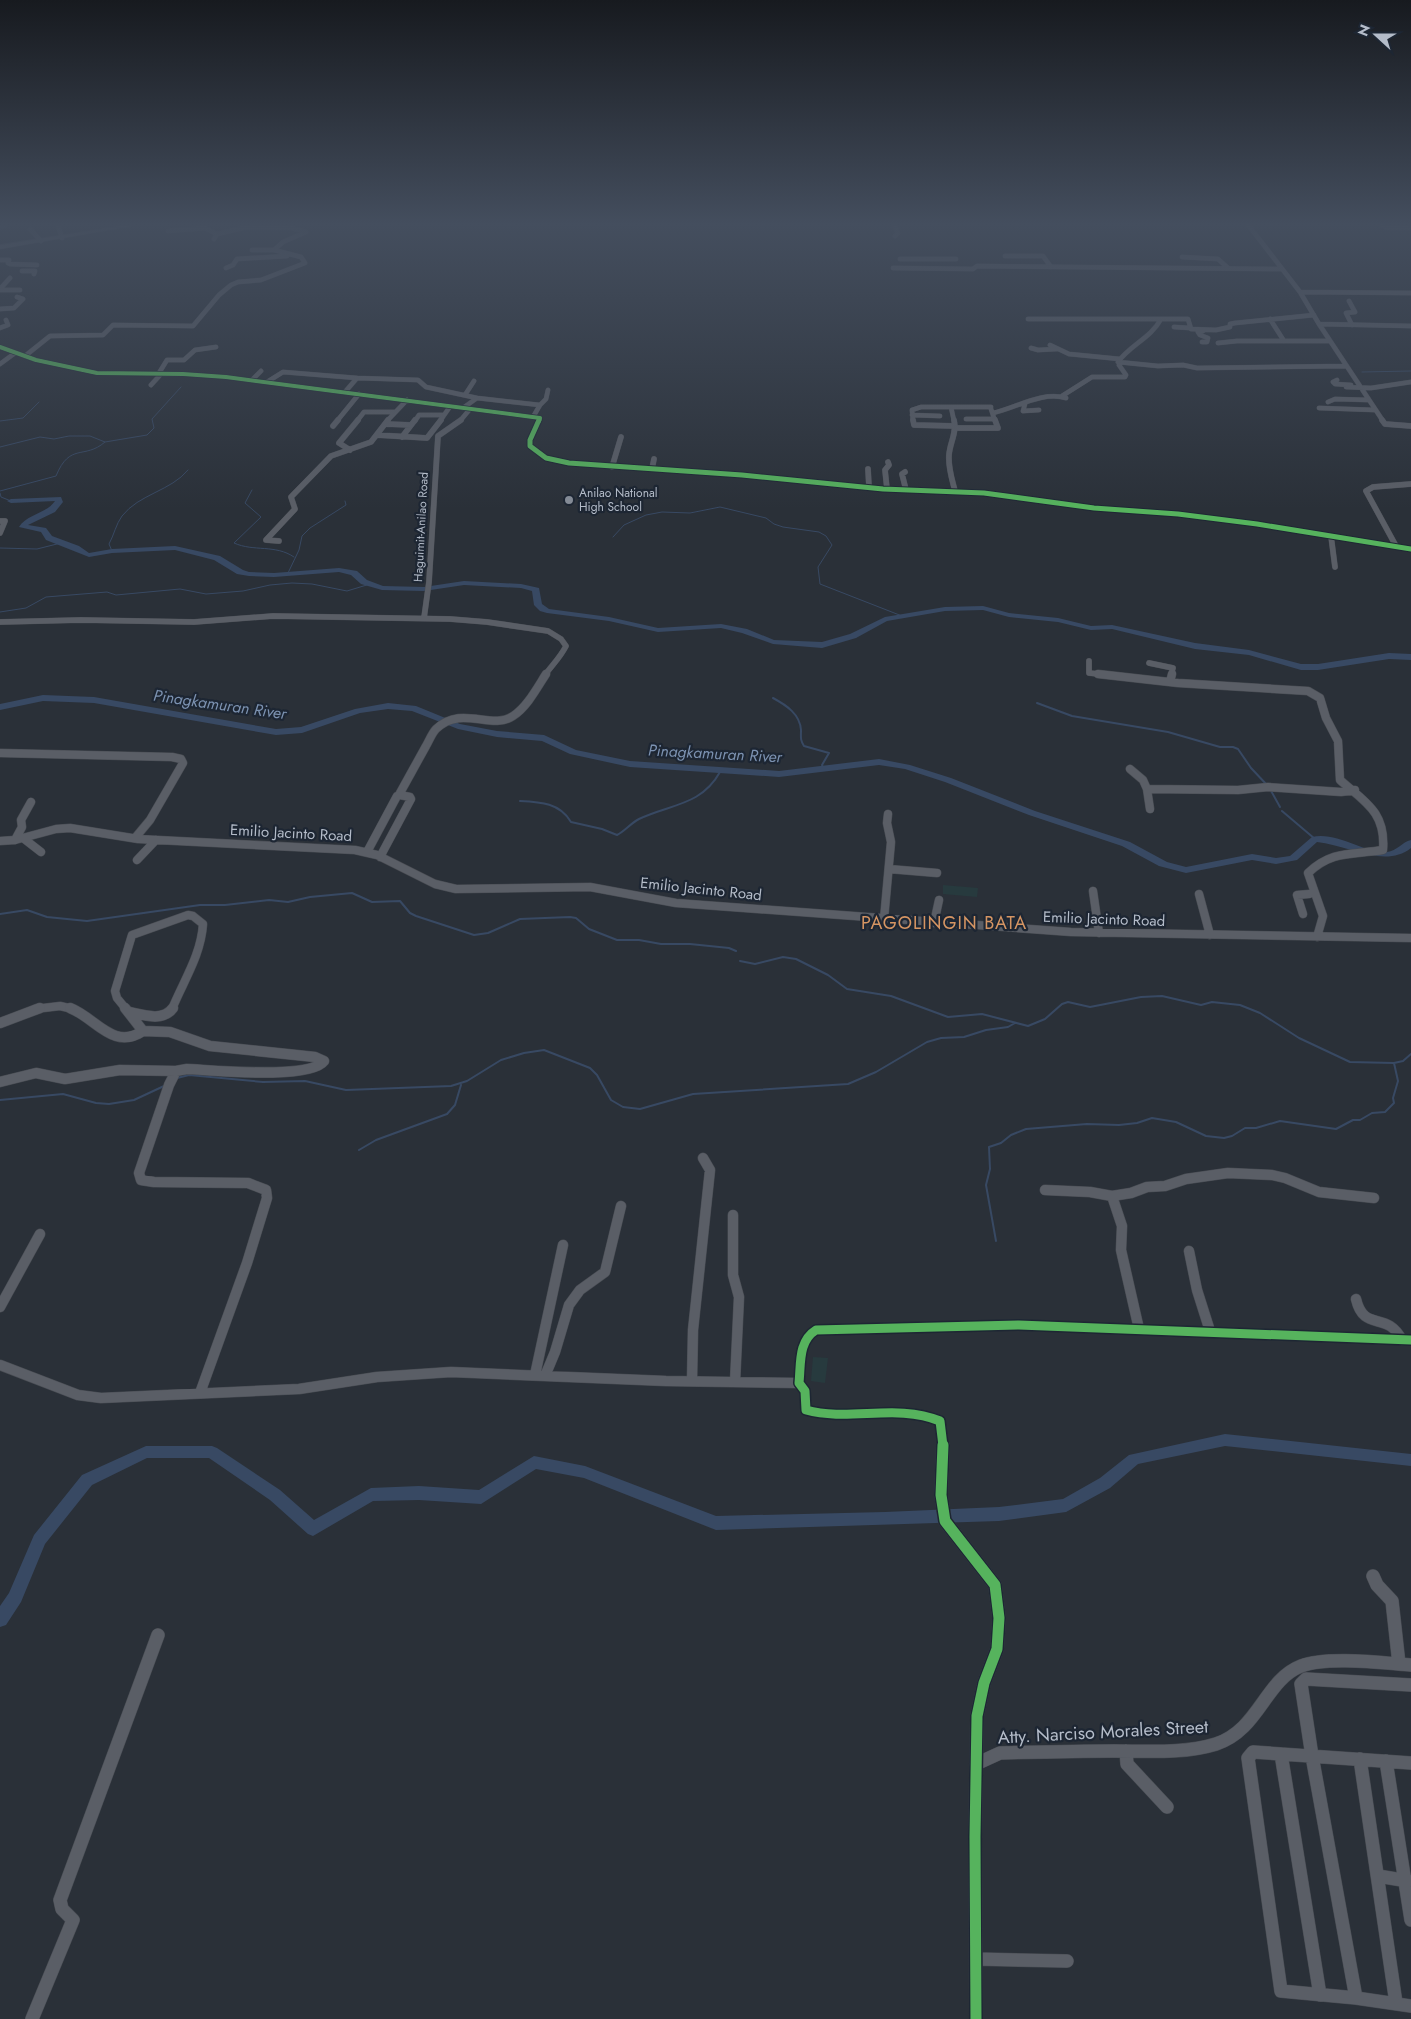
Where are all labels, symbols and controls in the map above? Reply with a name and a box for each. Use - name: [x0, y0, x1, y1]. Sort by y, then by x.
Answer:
- north arrow: [1351, 10, 1401, 60]
- text: N: [1353, 22, 1375, 39]
- street label: Haguimit-Anilao Road: [409, 471, 433, 583]
- place label: Anilao National High School: [579, 484, 657, 516]
- marker: Anilao National High School: [563, 494, 575, 506]
- water label: Pinagkamuran River: [152, 684, 290, 725]
- water label: Pinagkamuran River: [647, 739, 784, 769]
- street label: Emilio Jacinto Road: [229, 819, 353, 847]
- street label: Emilio Jacinto Road: [639, 872, 763, 906]
- street label: Emilio Jacinto Road: [1043, 906, 1165, 932]
- district label: PAGOLINGIN BATA: [861, 910, 1027, 936]
- street label: Atty. Narciso Morales Street: [997, 1713, 1210, 1750]

